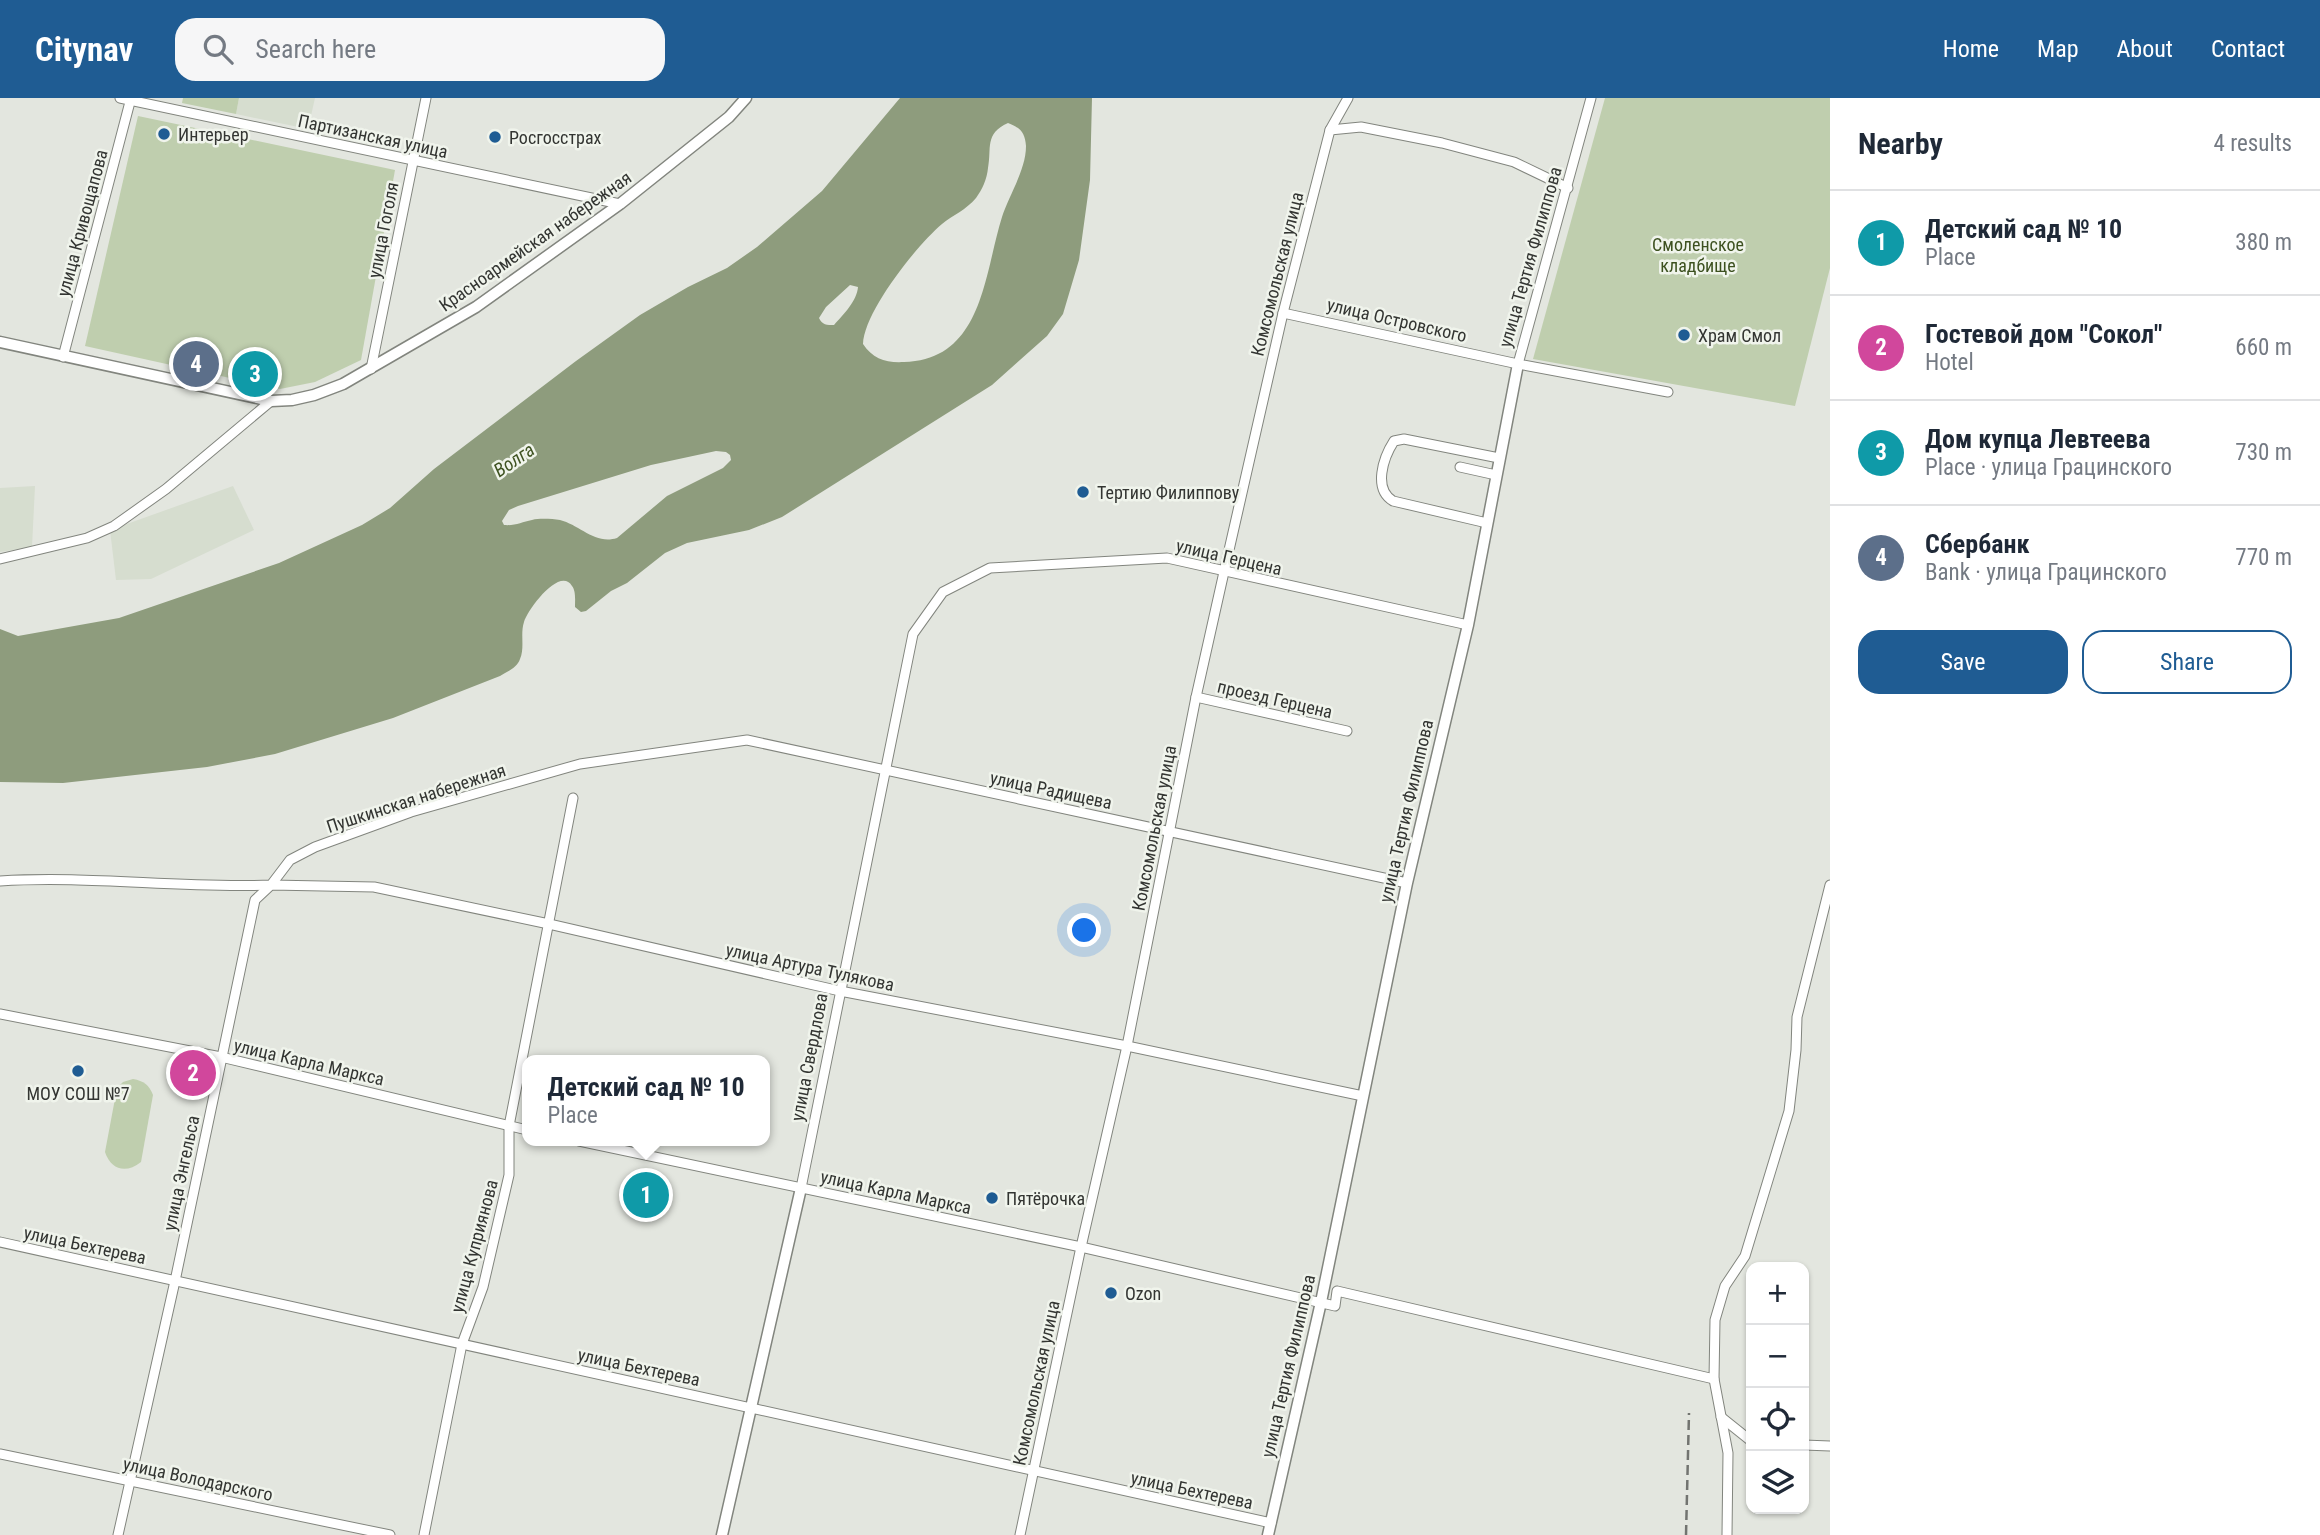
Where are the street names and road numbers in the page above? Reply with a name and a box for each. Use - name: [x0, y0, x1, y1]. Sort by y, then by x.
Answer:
- street label: Партизанская улица: [296, 110, 450, 162]
- street label: улица Кривощапова: [52, 147, 112, 299]
- street label: улица Тертия Филиппова: [1494, 164, 1566, 350]
- street label: Красноармейская набережная: [435, 167, 635, 315]
- street label: улица Гоголя: [363, 180, 403, 280]
- street label: Комсомольская улица: [1246, 190, 1308, 358]
- street label: улица Островского: [1325, 294, 1469, 346]
- street label: улица Герцена: [1174, 535, 1284, 579]
- street label: проезд Герцена: [1215, 676, 1335, 722]
- street label: улица Тертия Филиппова: [1375, 718, 1437, 904]
- street label: Комсомольская улица: [1128, 743, 1180, 913]
- street label: Пушкинская набережная: [324, 759, 508, 837]
- street label: улица Радищева: [988, 767, 1114, 813]
- street label: улица Артура Тулякова: [724, 939, 896, 995]
- street label: улица Свердлова: [786, 991, 832, 1123]
- street label: улица Карла Маркса: [232, 1034, 386, 1090]
- street label: улица Энгельса: [159, 1114, 203, 1232]
- street label: улица Карла Маркса: [819, 1166, 973, 1218]
- street label: улица Куприянова: [446, 1177, 502, 1315]
- street label: улица Бехтерева: [22, 1222, 148, 1268]
- street label: улица Тертия Филиппова: [1257, 1273, 1319, 1459]
- street label: Комсомольская улица: [1008, 1299, 1064, 1467]
- street label: улица Бехтерева: [576, 1344, 702, 1390]
- street label: улица Володарского: [121, 1453, 275, 1505]
- street label: улица Бехтерева: [1129, 1467, 1255, 1513]

